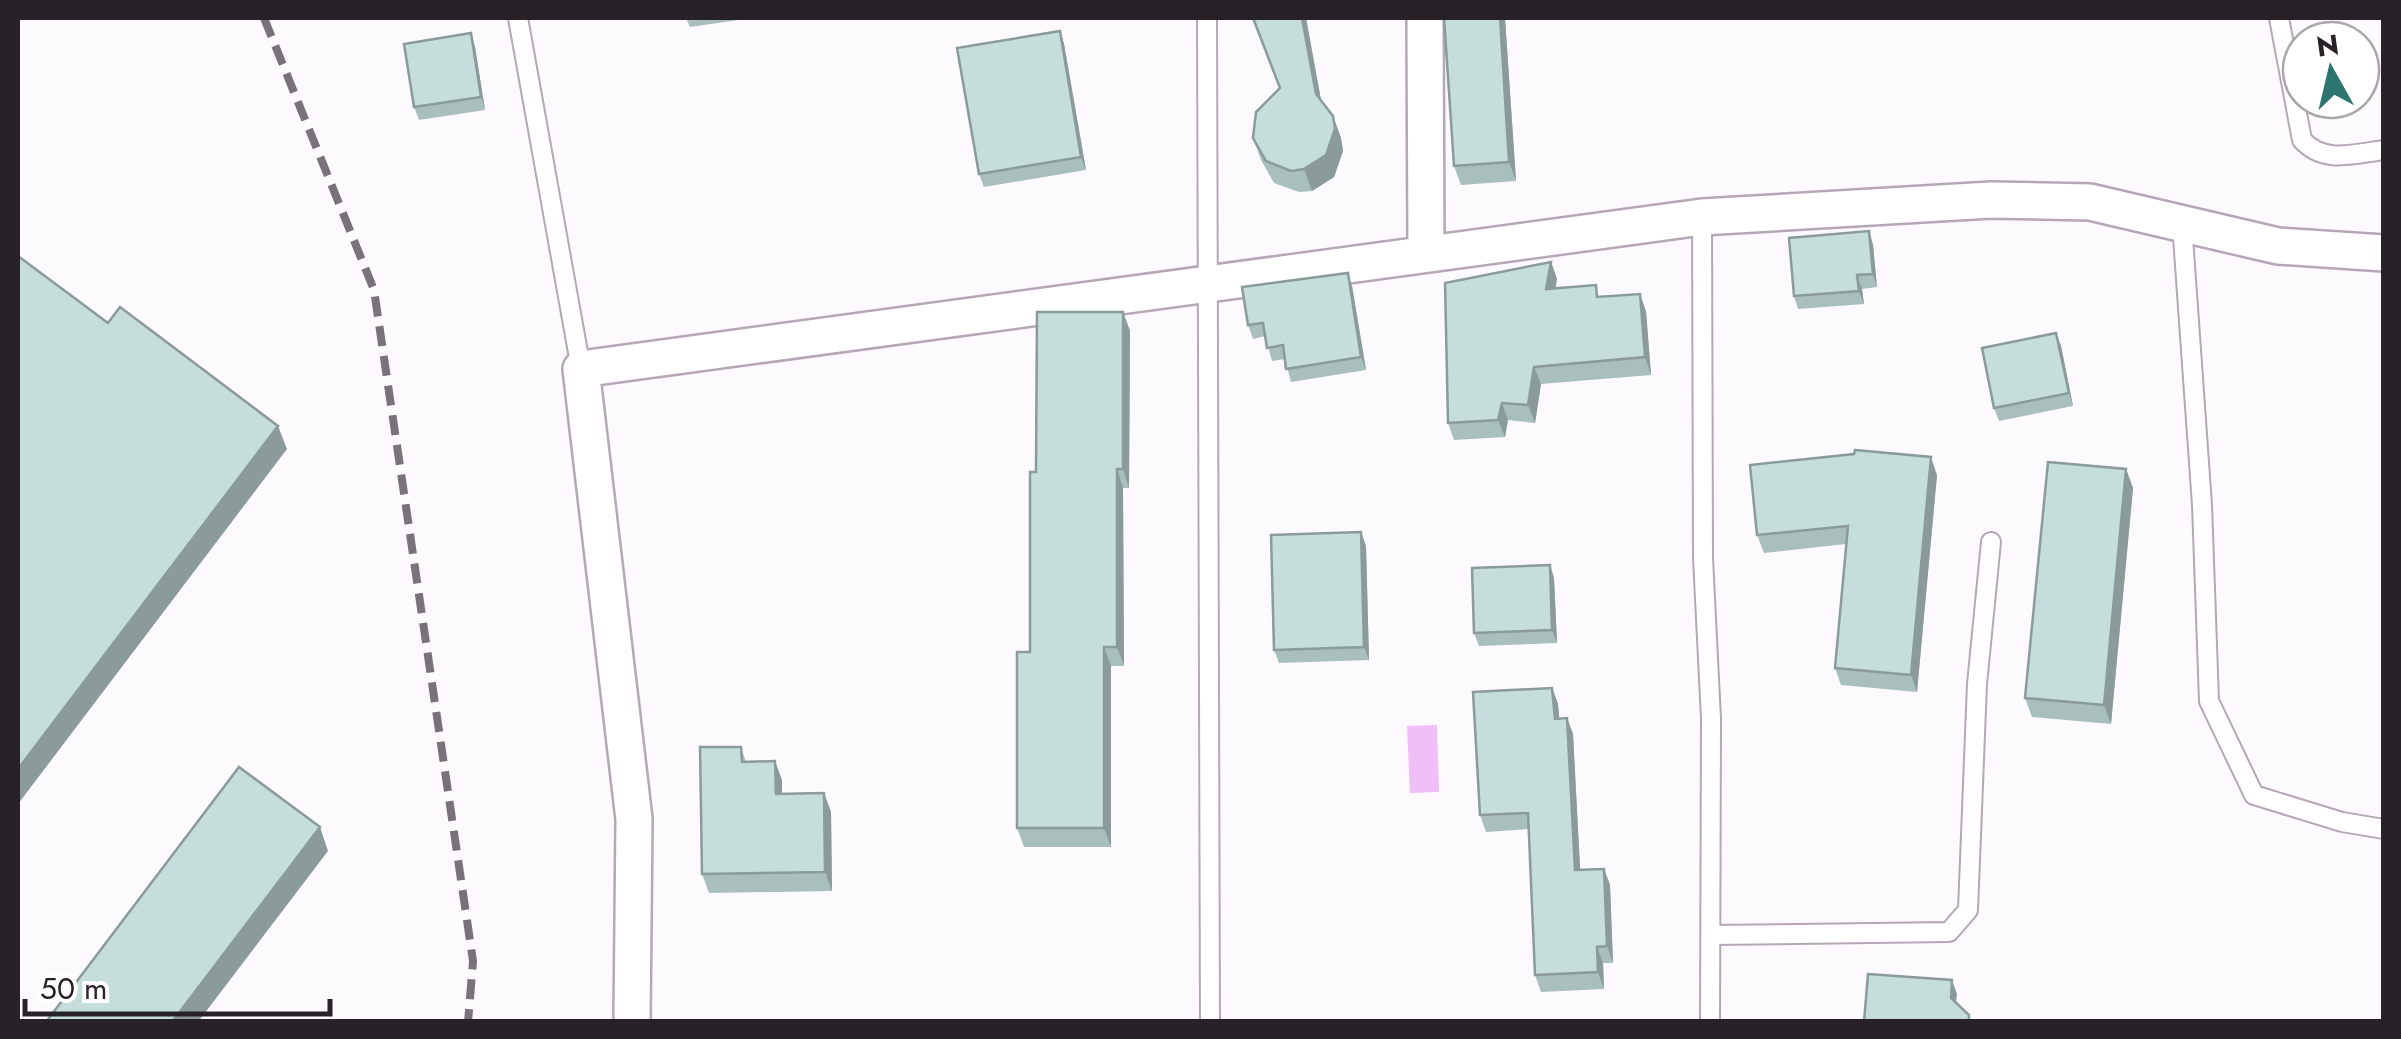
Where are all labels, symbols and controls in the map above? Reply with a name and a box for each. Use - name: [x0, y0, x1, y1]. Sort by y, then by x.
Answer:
- north arrow: [2281, 20, 2381, 120]
- text: N: [2314, 24, 2341, 68]
- scale bar: [25, 954, 330, 1016]
- text: 50 m: [40, 967, 107, 1010]

